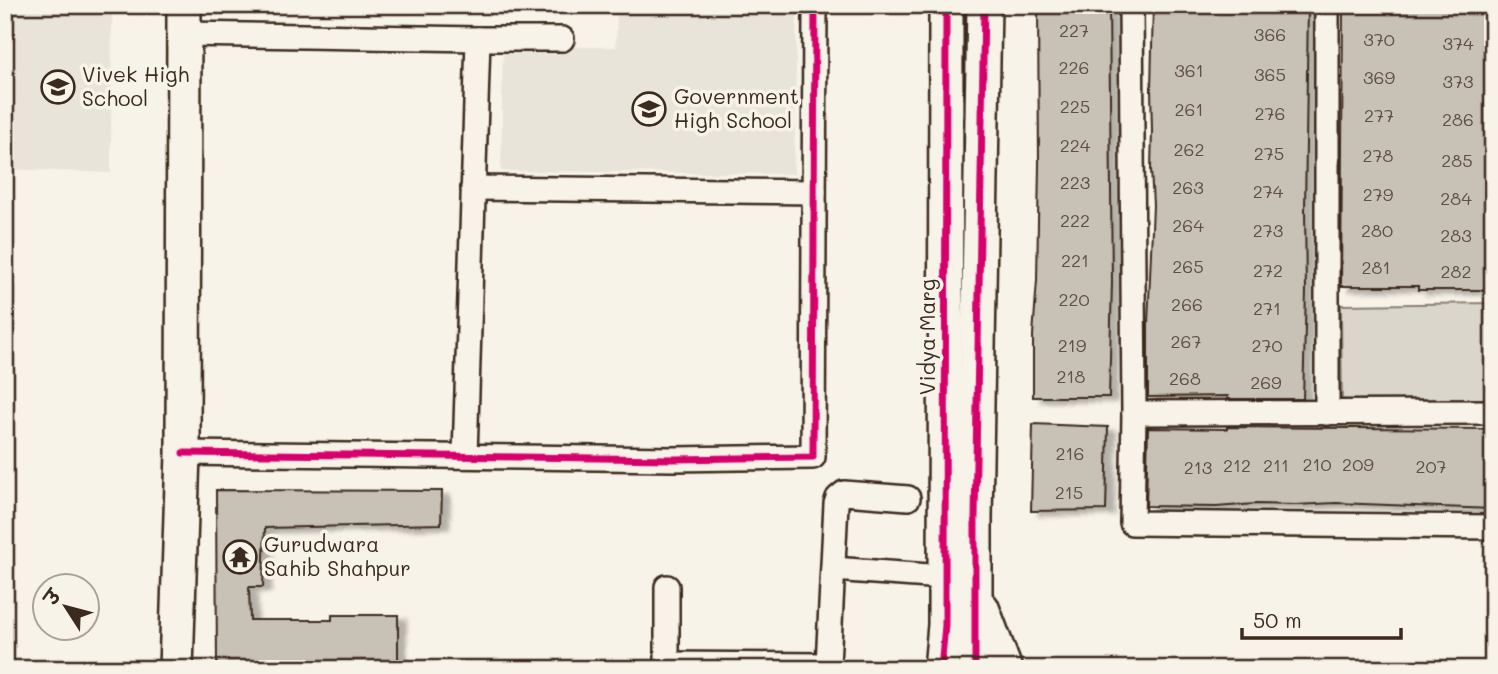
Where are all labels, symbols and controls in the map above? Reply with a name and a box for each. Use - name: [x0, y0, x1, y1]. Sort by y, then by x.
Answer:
- house number: 227: [1059, 18, 1089, 42]
- house number: 366: [1254, 22, 1286, 46]
- house number: 370: [1363, 27, 1395, 51]
- house number: 374: [1442, 31, 1474, 55]
- house number: 226: [1059, 55, 1089, 79]
- house number: 361: [1174, 58, 1204, 82]
- place label: Vivek High School: [82, 60, 189, 111]
- house number: 365: [1254, 62, 1286, 86]
- house number: 369: [1363, 65, 1395, 89]
- school or university icon: Vivek High School: [39, 68, 77, 106]
- house number: 373: [1442, 69, 1474, 93]
- place label: Government High School: [674, 82, 799, 133]
- school or university icon: Government High School: [630, 90, 668, 128]
- house number: 225: [1060, 94, 1090, 118]
- house number: 261: [1175, 97, 1203, 121]
- house number: 276: [1255, 101, 1285, 125]
- house number: 277: [1364, 103, 1394, 127]
- house number: 286: [1442, 107, 1474, 131]
- house number: 224: [1060, 133, 1091, 157]
- house number: 262: [1174, 137, 1204, 161]
- house number: 275: [1254, 141, 1284, 165]
- house number: 278: [1363, 143, 1394, 167]
- house number: 285: [1441, 148, 1473, 172]
- house number: 223: [1060, 170, 1090, 194]
- house number: 263: [1172, 175, 1204, 199]
- house number: 274: [1253, 179, 1284, 203]
- house number: 279: [1363, 182, 1394, 206]
- house number: 284: [1440, 186, 1472, 210]
- house number: 222: [1060, 208, 1090, 232]
- house number: 264: [1172, 213, 1204, 237]
- house number: 273: [1253, 218, 1283, 242]
- house number: 280: [1361, 218, 1393, 242]
- house number: 283: [1440, 223, 1472, 247]
- house number: 221: [1061, 248, 1089, 272]
- house number: 265: [1172, 254, 1204, 278]
- house number: 281: [1362, 255, 1390, 279]
- house number: 272: [1253, 258, 1283, 282]
- house number: 282: [1441, 259, 1471, 283]
- street label: Vidya Marg: [913, 279, 940, 395]
- house number: 220: [1058, 287, 1090, 311]
- house number: 266: [1171, 292, 1203, 316]
- house number: 271: [1253, 296, 1281, 320]
- house number: 267: [1171, 329, 1201, 353]
- house number: 219: [1058, 333, 1087, 357]
- house number: 270: [1251, 333, 1283, 357]
- house number: 218: [1057, 364, 1086, 388]
- house number: 268: [1169, 366, 1201, 390]
- house number: 269: [1250, 370, 1282, 394]
- house number: 216: [1056, 441, 1084, 465]
- house number: 210: [1302, 452, 1332, 476]
- house number: 209: [1342, 452, 1374, 476]
- house number: 212: [1223, 453, 1251, 477]
- house number: 211: [1263, 453, 1289, 477]
- house number: 207: [1415, 454, 1447, 478]
- house number: 213: [1184, 455, 1212, 479]
- house number: 215: [1055, 480, 1083, 504]
- place label: Gurudwara Sahib Shahpur: [264, 530, 411, 581]
- temple icon: Gurudwara Sahib Shahpur: [221, 538, 259, 576]
- north arrow: [32, 572, 102, 642]
- text: उ: [37, 582, 67, 611]
- scale bar: [1242, 597, 1402, 641]
- text: 50 m: [1253, 606, 1302, 633]

